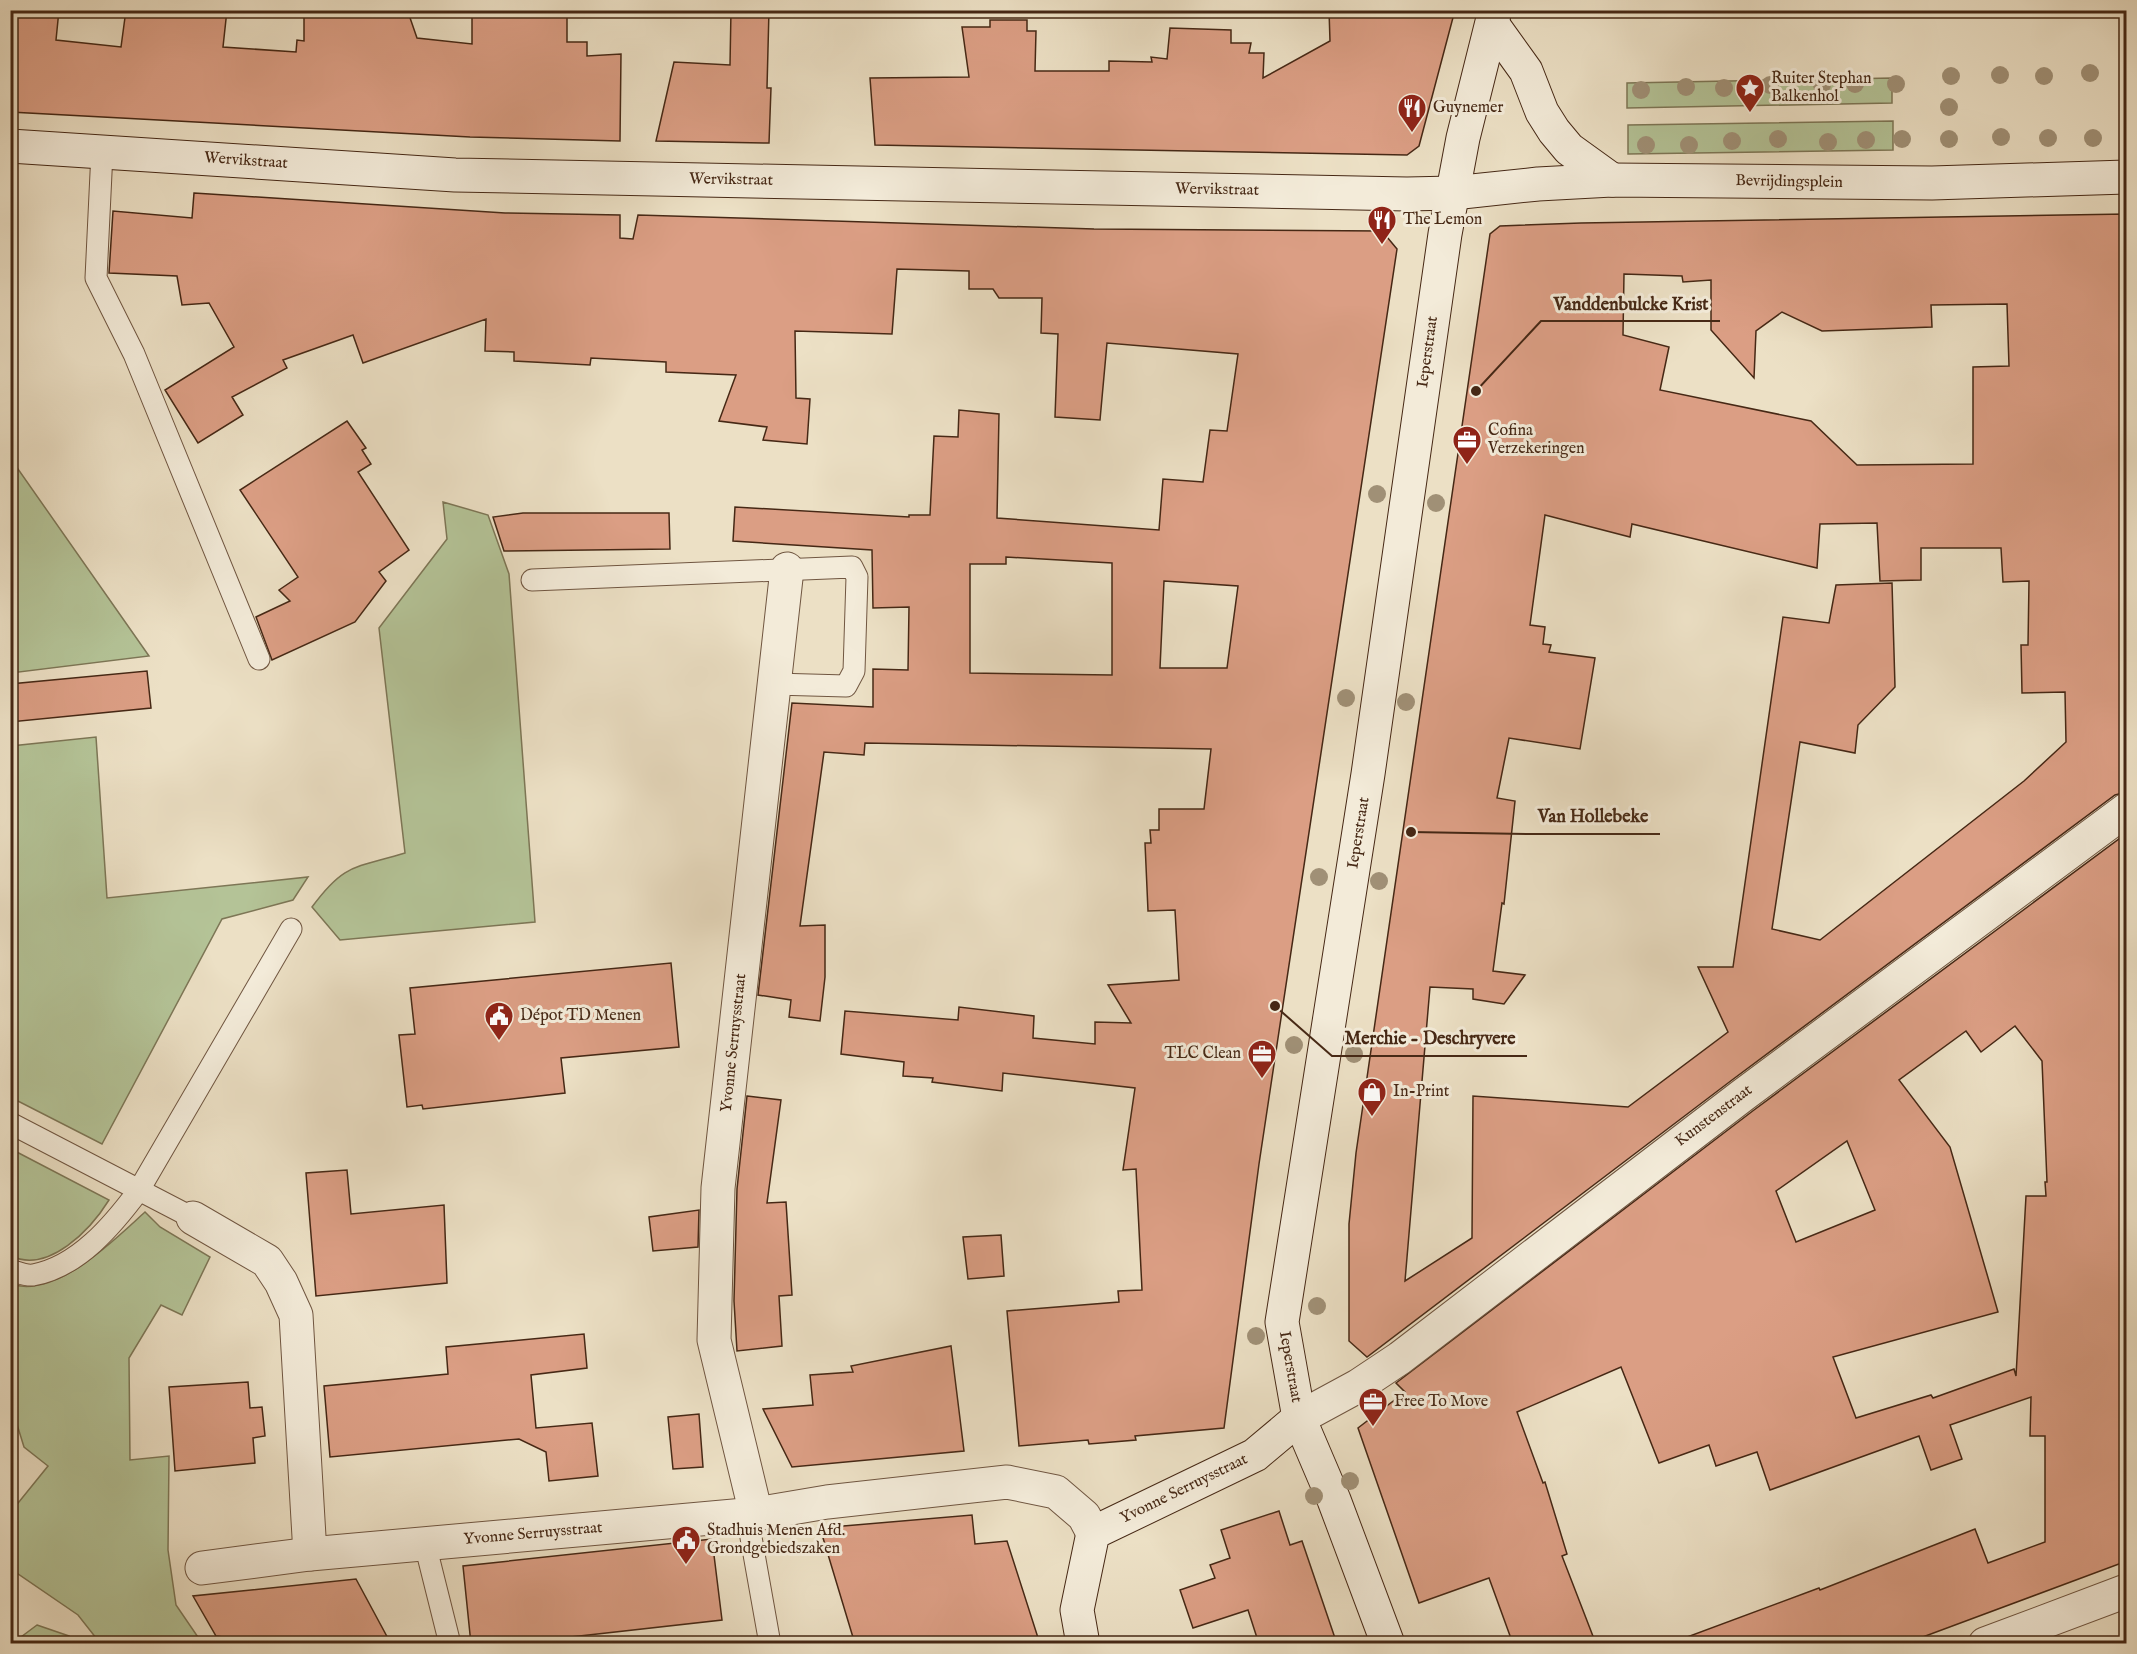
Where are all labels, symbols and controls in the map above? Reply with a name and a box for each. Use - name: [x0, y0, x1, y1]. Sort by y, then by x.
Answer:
- place label: Ruiter Stephan Balkenhol: [1771, 69, 1872, 107]
- place icon: Ruiter Stephan Balkenhol: [1734, 72, 1766, 114]
- restaurant icon: Guynemer: [1396, 92, 1428, 134]
- place label: Guynemer: [1433, 98, 1503, 118]
- street label: Wervikstraat: [203, 148, 289, 174]
- street label: Wervikstraat: [689, 169, 774, 191]
- street label: Bevrijdingsplein: [1735, 171, 1843, 193]
- street label: Wervikstraat: [1175, 179, 1260, 201]
- restaurant icon: The Lemon: [1366, 204, 1398, 246]
- place label: The Lemon: [1403, 210, 1483, 230]
- callout: Vanddenbulcke Krist: [1541, 285, 1720, 321]
- text: Vanddenbulcke Krist: [1552, 294, 1709, 317]
- street label: Ieperstraat: [1413, 314, 1443, 389]
- place label: Cofina Verzekeringen: [1487, 421, 1585, 459]
- office icon: Cofina Verzekeringen: [1451, 424, 1483, 466]
- street label: Ieperstraat: [1343, 795, 1375, 870]
- callout: Van Hollebeke: [1526, 798, 1660, 834]
- text: Van Hollebeke: [1537, 806, 1649, 829]
- street label: Yvonne Serruysstraat: [717, 972, 751, 1113]
- public building icon: Dépot TD Menen: [483, 1000, 515, 1042]
- place label: Dépot TD Menen: [520, 1006, 642, 1026]
- callout: Merchie - Deschryvere: [1332, 1020, 1527, 1056]
- text: Merchie - Deschryvere: [1344, 1028, 1516, 1051]
- office icon: TLC Clean: [1246, 1038, 1278, 1080]
- place label: TLC Clean: [1165, 1044, 1241, 1064]
- shop icon: In-Print: [1356, 1076, 1388, 1118]
- street label: Kunstenstraat: [1671, 1080, 1757, 1152]
- place label: In-Print: [1393, 1082, 1450, 1102]
- street label: Ieperstraat: [1274, 1330, 1306, 1405]
- office icon: Free To Move: [1357, 1386, 1389, 1428]
- place label: Free To Move: [1394, 1392, 1488, 1412]
- street label: Yvonne Serruysstraat: [1117, 1449, 1251, 1529]
- street label: Yvonne Serruysstraat: [463, 1518, 604, 1550]
- place label: Stadhuis Menen Afd. Grondgebiedszaken: [707, 1521, 845, 1559]
- public building icon: Stadhuis Menen Afd. Grondgebiedszaken: [670, 1524, 702, 1566]

